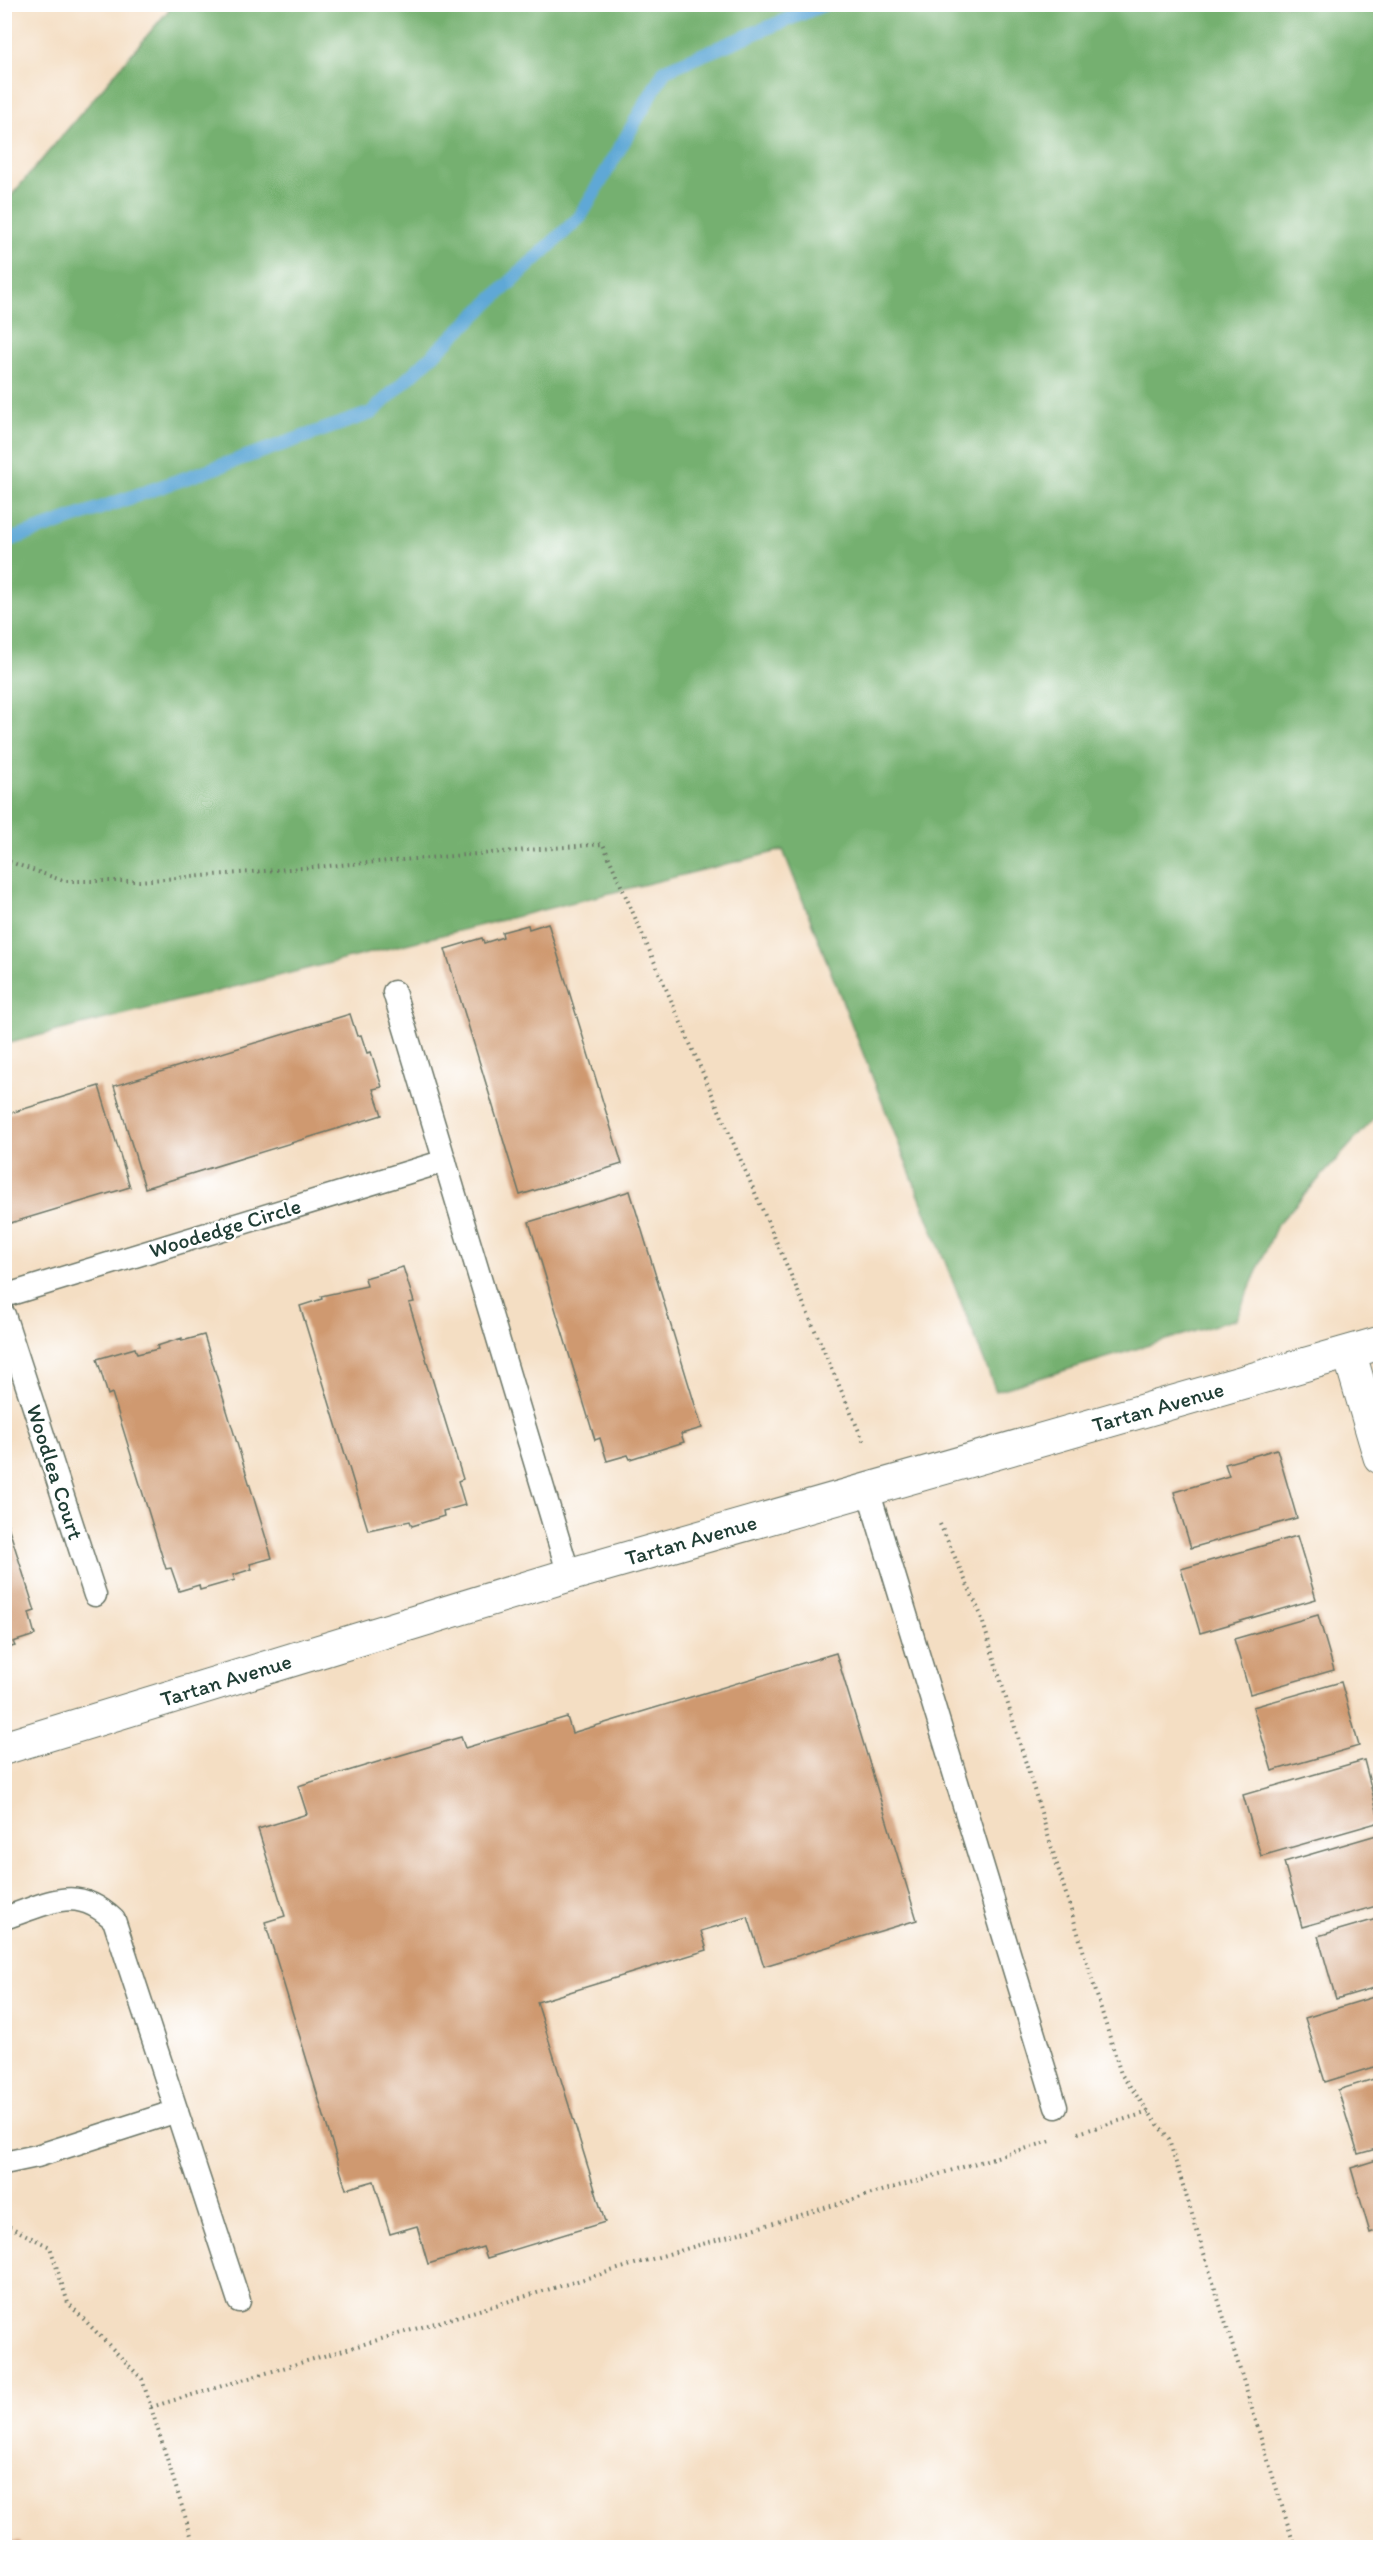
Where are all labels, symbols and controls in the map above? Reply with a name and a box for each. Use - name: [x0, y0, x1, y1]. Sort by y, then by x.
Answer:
- street label: Woodedge Circle: [146, 1192, 304, 1264]
- street label: Tartan Avenue: [1089, 1375, 1227, 1439]
- street label: Woodlea Court: [20, 1401, 90, 1543]
- street label: Tartan Avenue: [622, 1508, 760, 1572]
- street label: Tartan Avenue: [157, 1647, 295, 1713]

